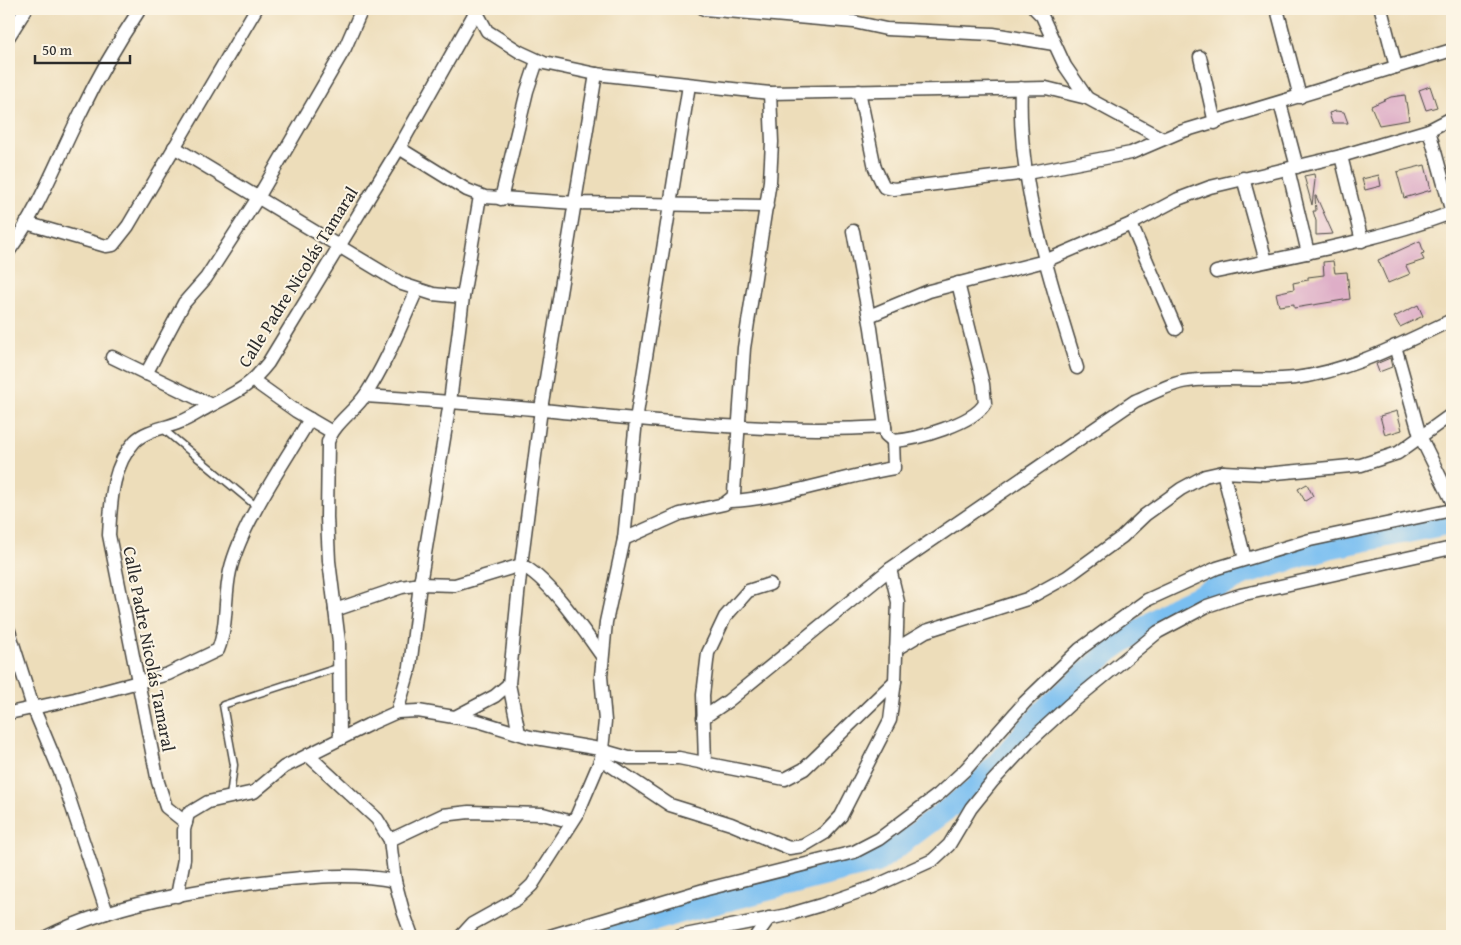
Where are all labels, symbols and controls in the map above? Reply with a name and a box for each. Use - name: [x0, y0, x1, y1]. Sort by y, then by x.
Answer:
- scale bar: [35, 32, 130, 64]
- text: 50 m: [42, 39, 73, 60]
- street label: Calle Padre Nicolás Tamaral: [231, 181, 364, 372]
- street label: Calle Padre Nicolás Tamaral: [116, 544, 183, 754]

